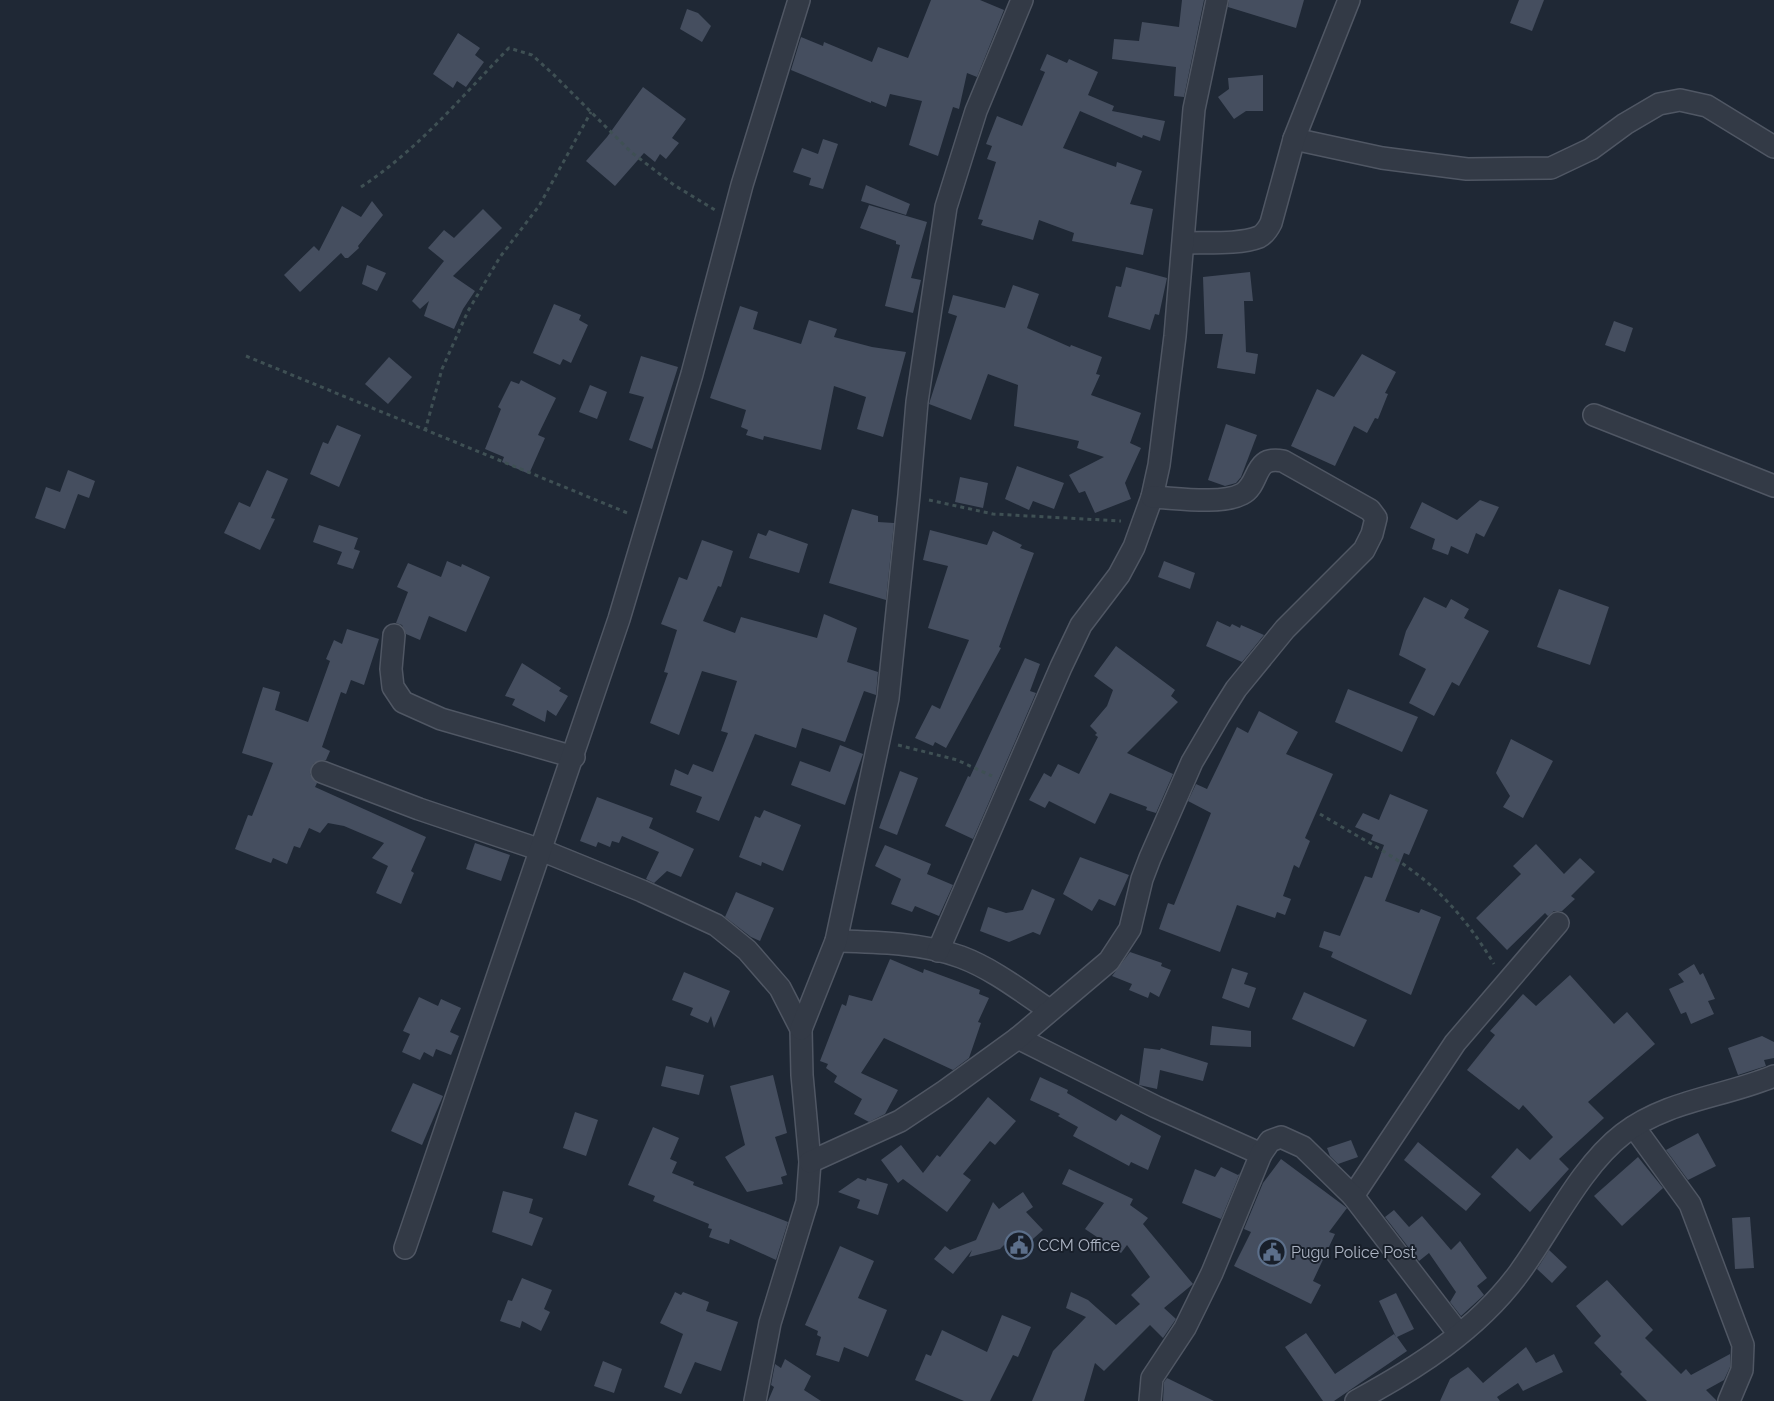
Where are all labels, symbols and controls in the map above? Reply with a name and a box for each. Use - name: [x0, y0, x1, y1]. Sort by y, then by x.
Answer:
- public building icon: CCM Office: [1004, 1230, 1034, 1260]
- place label: CCM Office: [1038, 1236, 1120, 1255]
- public building icon: Pugu Police Post: [1257, 1237, 1287, 1267]
- place label: Pugu Police Post: [1291, 1243, 1416, 1262]

